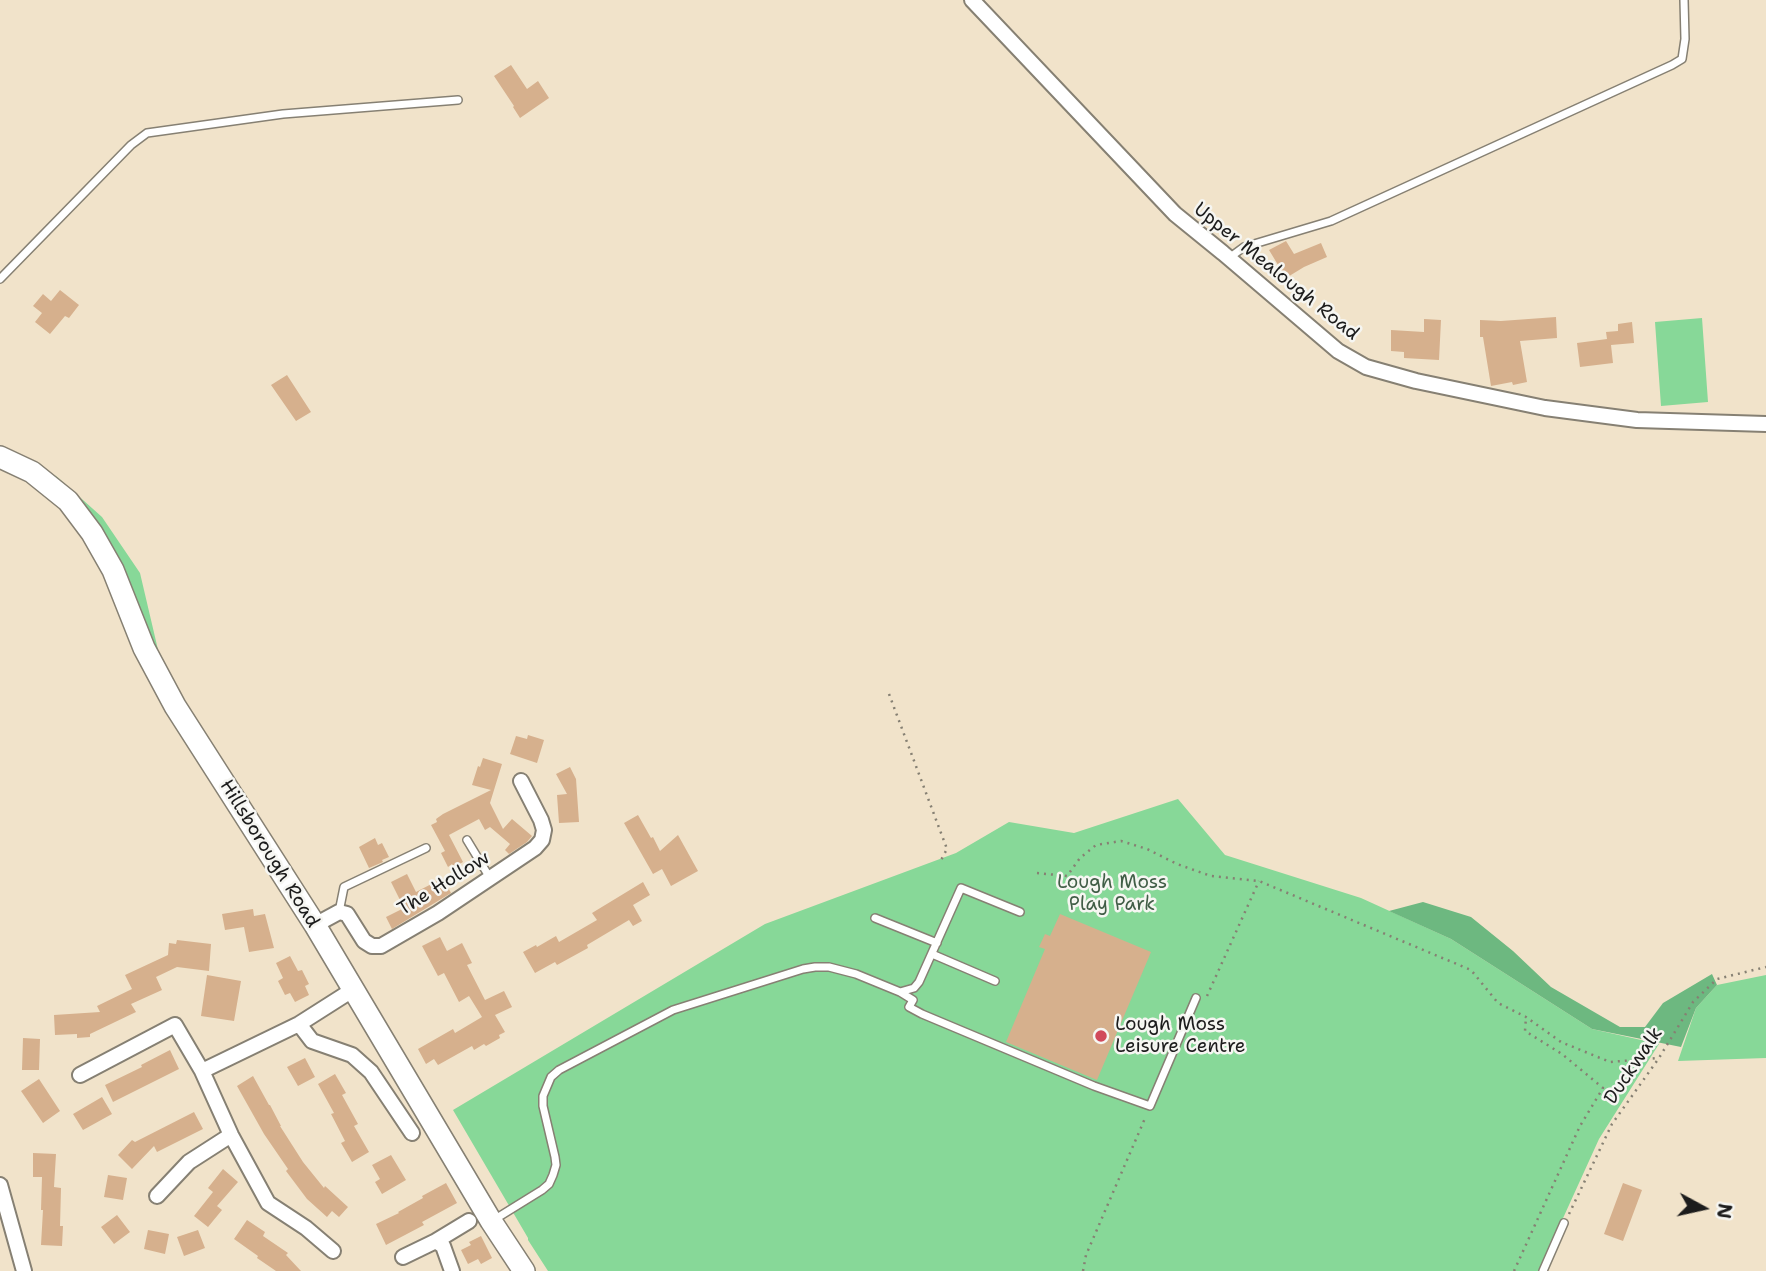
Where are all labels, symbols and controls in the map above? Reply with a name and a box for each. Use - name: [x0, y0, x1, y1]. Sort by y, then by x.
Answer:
- street label: Upper Mealough Road: [1189, 198, 1363, 346]
- street label: Hillsborough Road: [214, 776, 324, 932]
- street label: The Hollow: [394, 847, 494, 921]
- park label: Lough Moss Play Park: [1057, 872, 1167, 916]
- place label: Lough Moss Leisure Centre: [1115, 1014, 1246, 1058]
- street label: Duckwalk: [1600, 1023, 1668, 1109]
- marker: Lough Moss Leisure Centre: [1093, 1028, 1109, 1044]
- north arrow: [1668, 1173, 1738, 1243]
- text: N: [1711, 1202, 1738, 1220]

